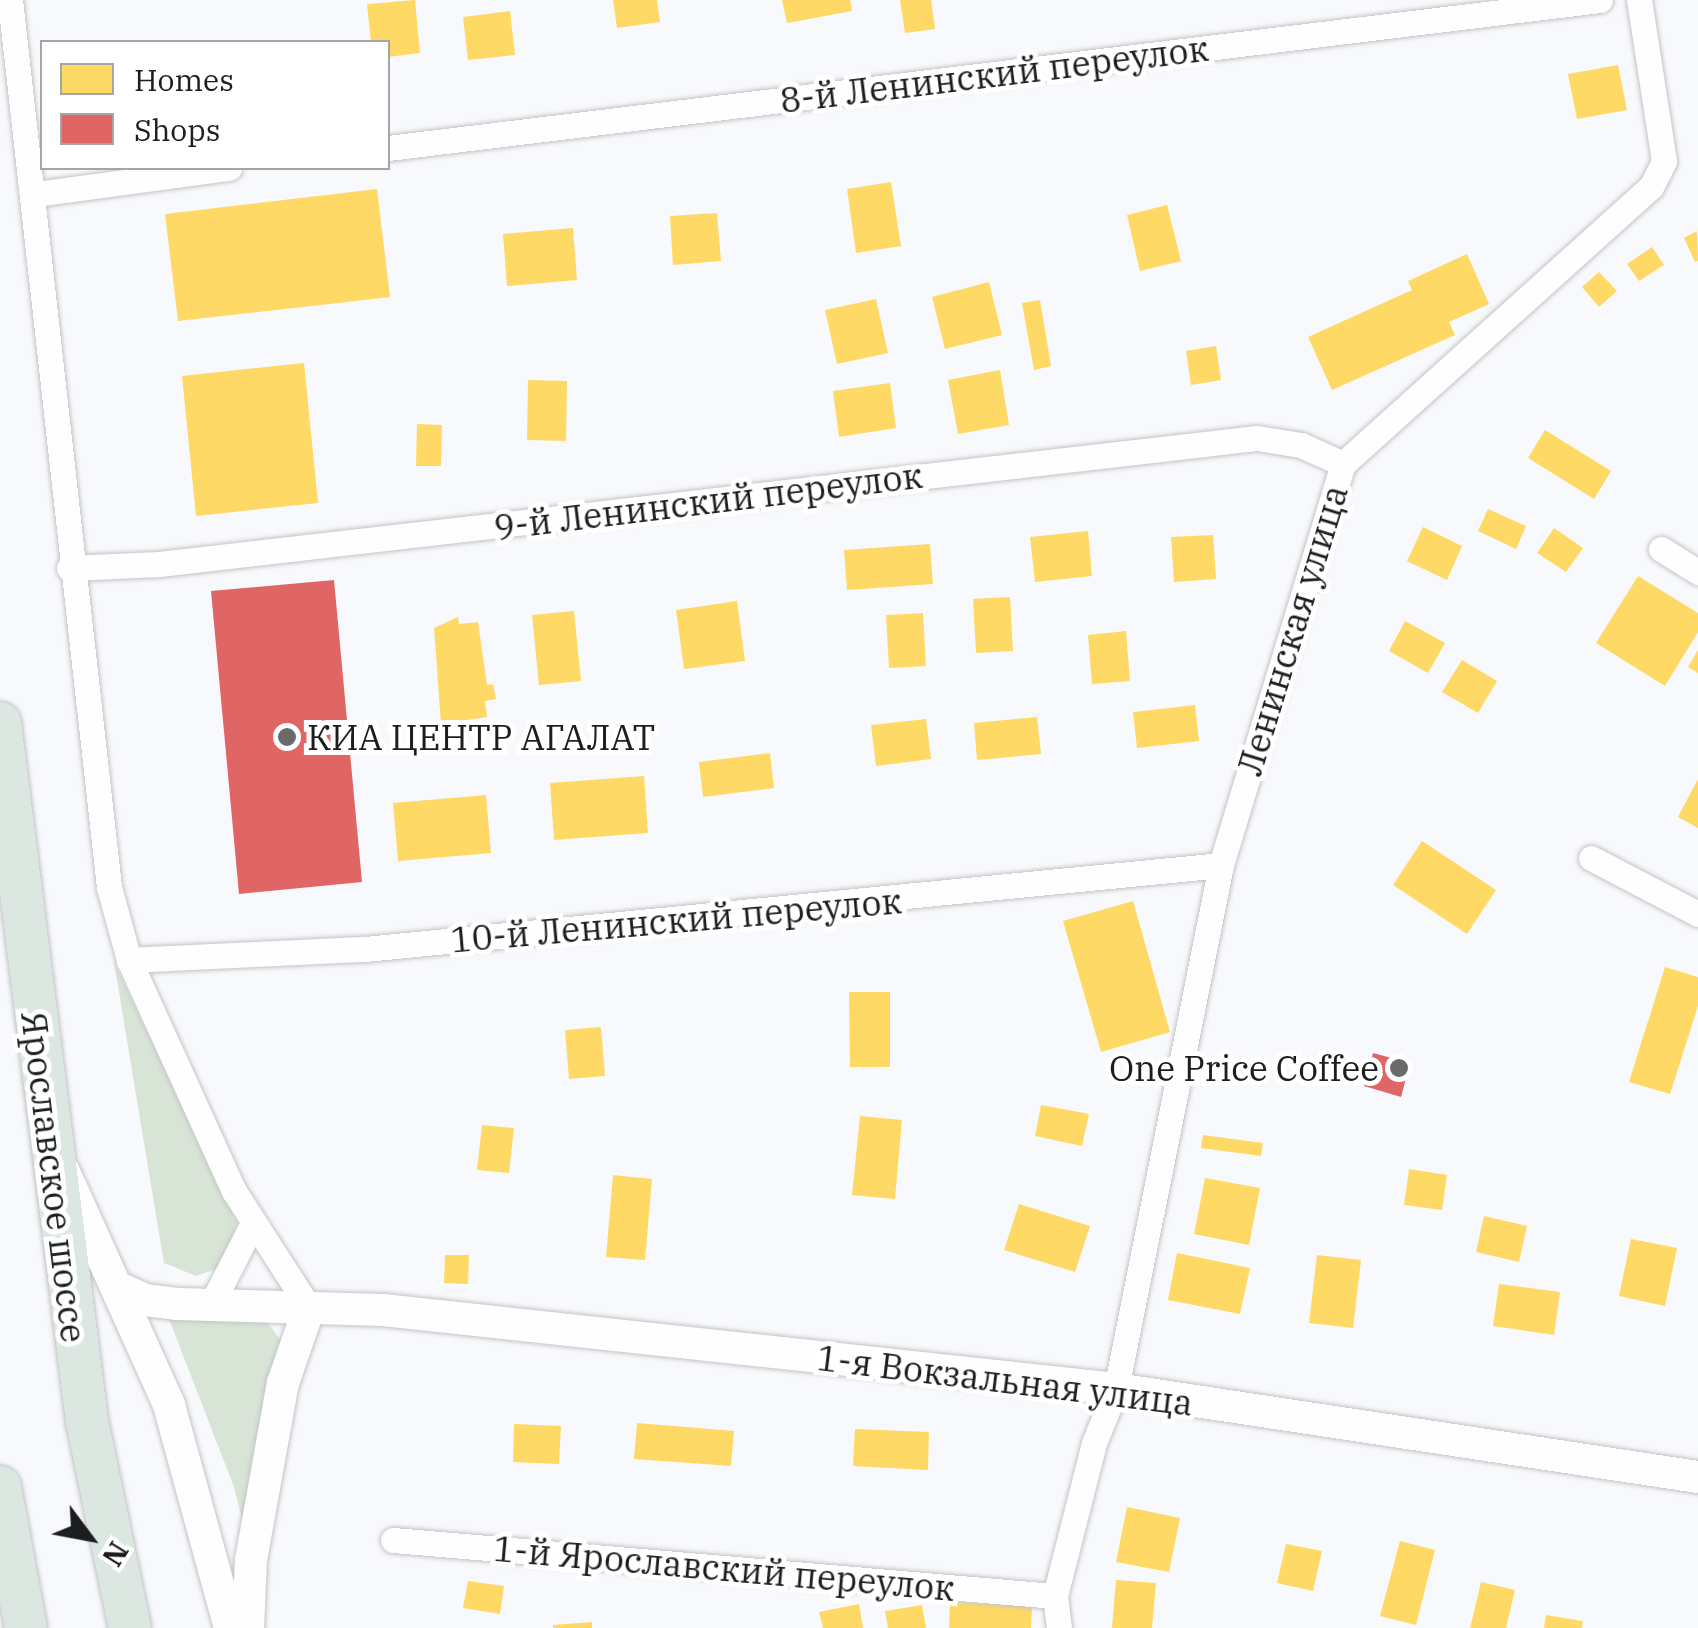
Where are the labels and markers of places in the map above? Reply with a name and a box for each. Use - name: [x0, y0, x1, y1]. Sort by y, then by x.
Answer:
- place label: КИА ЦЕНТР АГАЛАТ: [307, 716, 655, 758]
- marker: КИА ЦЕНТР АГАЛАТ: [276, 726, 298, 748]
- place label: One Price Coffee: [1109, 1047, 1379, 1089]
- marker: One Price Coffee: [1388, 1057, 1410, 1079]

